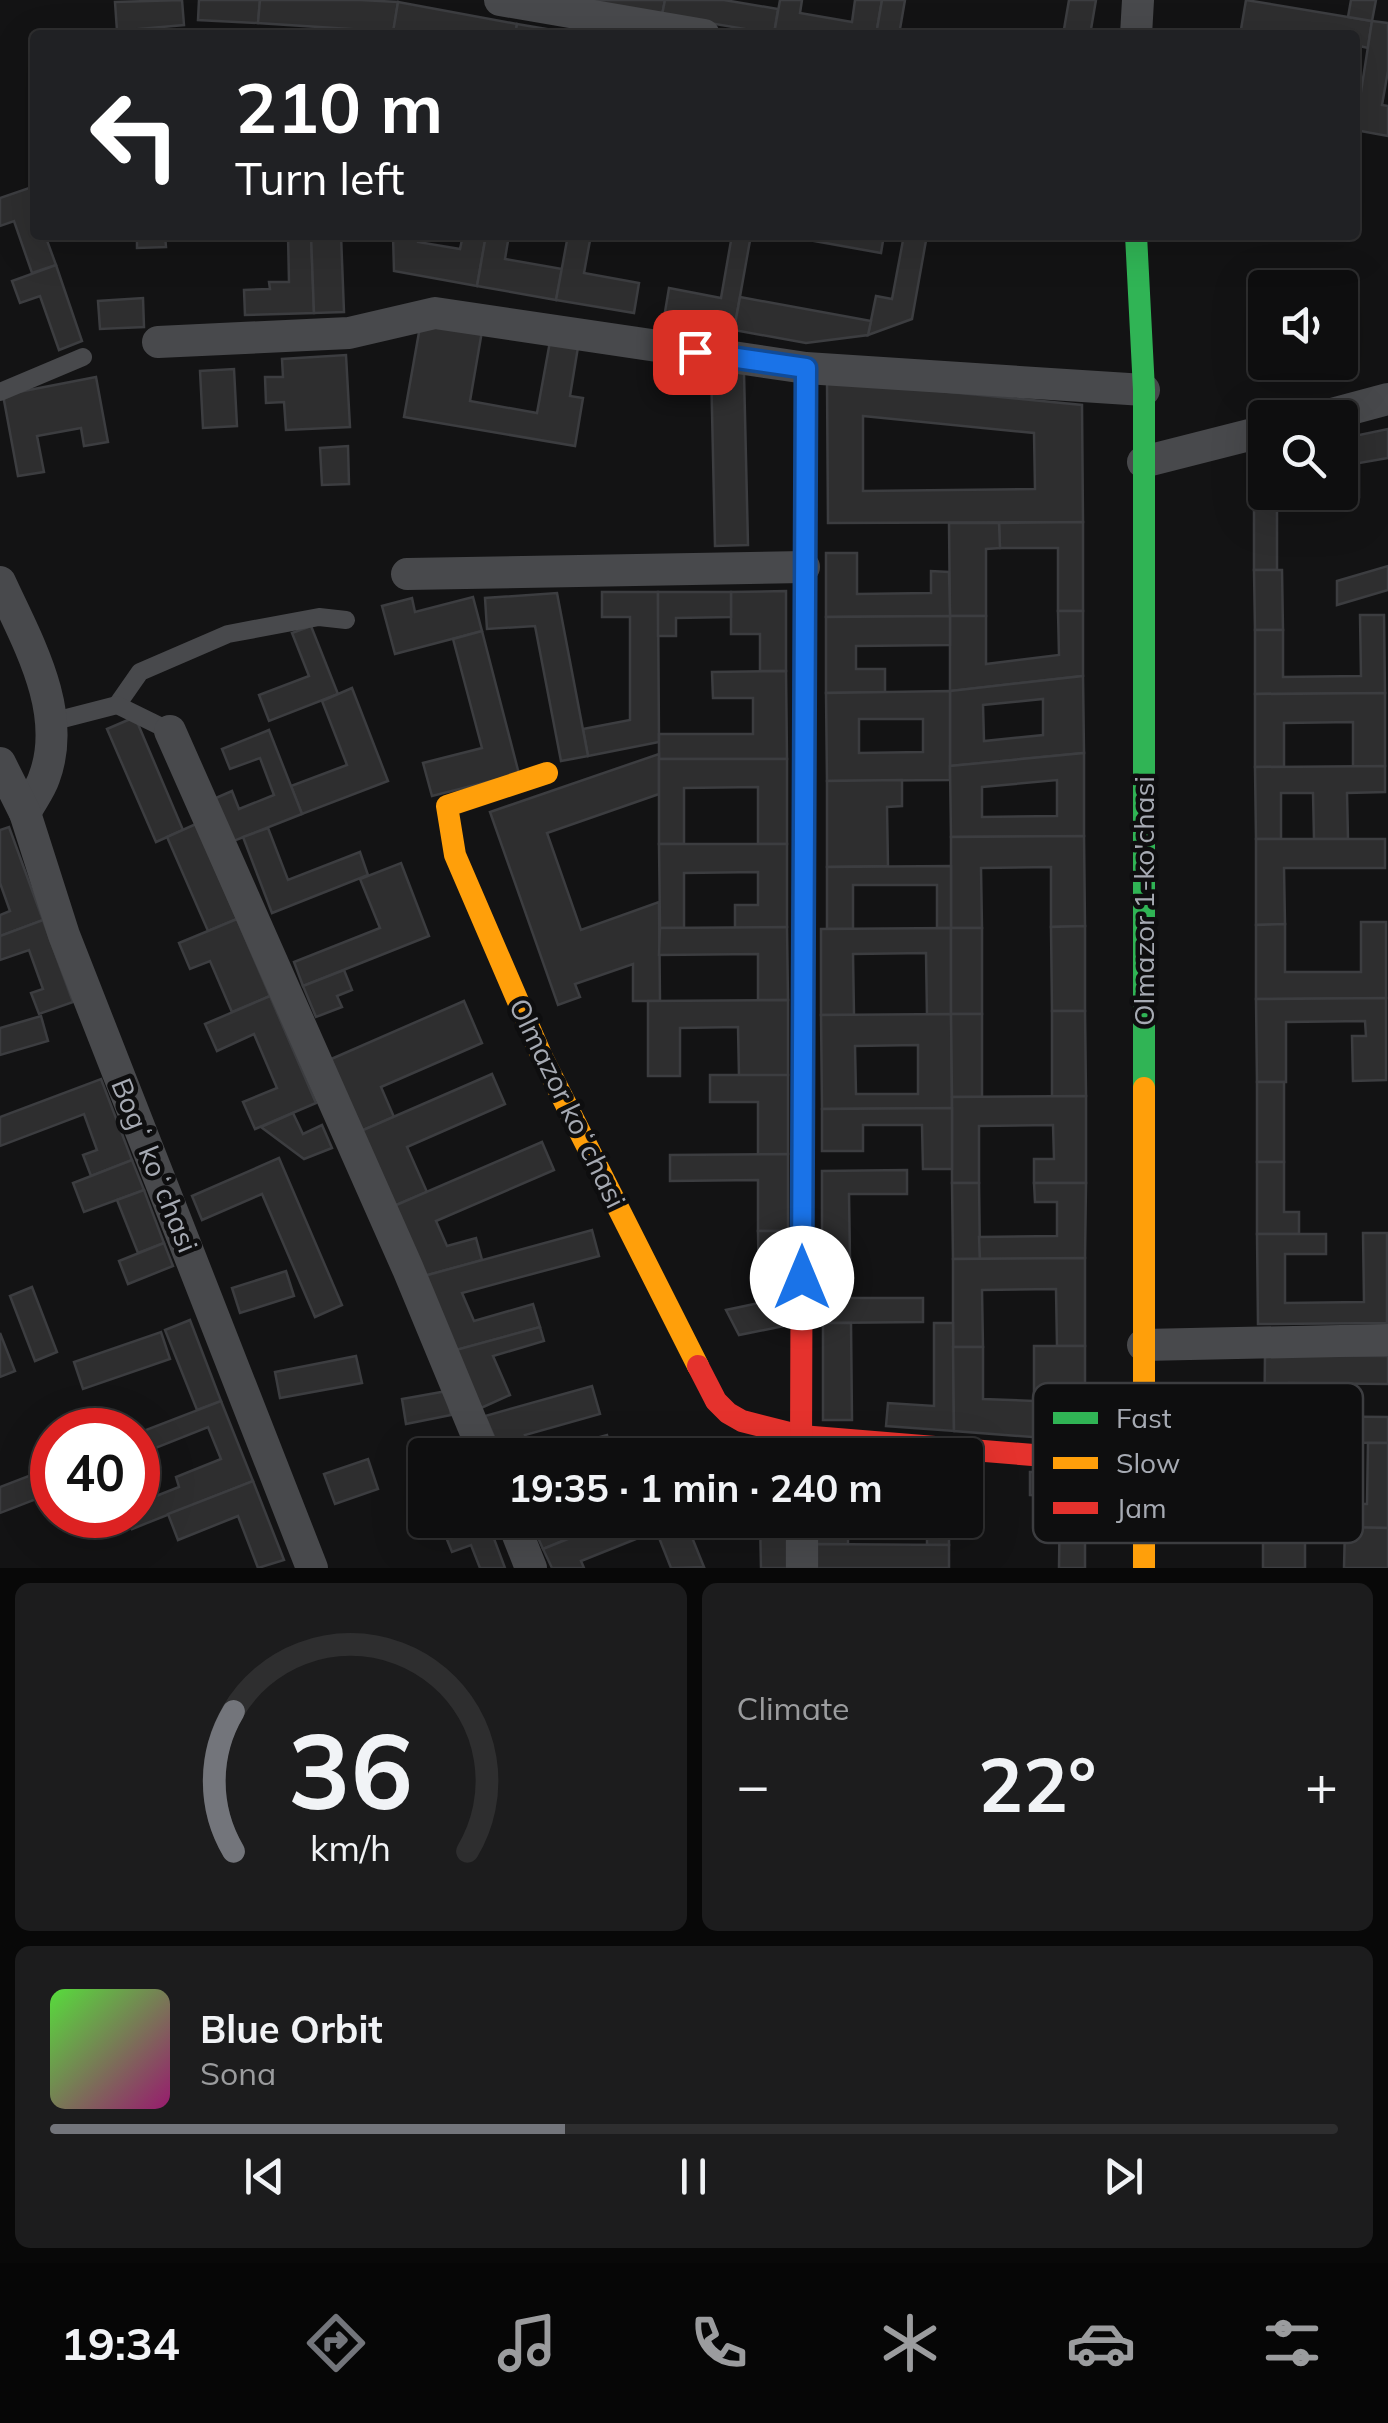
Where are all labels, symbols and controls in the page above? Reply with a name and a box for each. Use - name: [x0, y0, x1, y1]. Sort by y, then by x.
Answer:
- text: 210 m: [235, 63, 443, 151]
- icon: left: [70, 70, 200, 200]
- text: Turn left: [235, 150, 404, 206]
- map controls: [1248, 270, 1358, 510]
- button: sound: [1248, 270, 1358, 380]
- pin: [653, 310, 738, 395]
- icon: arrive: [668, 325, 723, 380]
- button: search: [1248, 400, 1358, 510]
- street label: Olmazor 1-ko'chasi: [1126, 776, 1161, 1026]
- street label: Olmazor koʻchasi: [502, 992, 634, 1214]
- street label: Bogʻ koʻchasi: [104, 1073, 206, 1257]
- position arrow: [750, 1226, 854, 1330]
- legend: [1033, 1383, 1363, 1543]
- text: Fast: [1116, 1400, 1172, 1435]
- speed limit sign: 40: [30, 1408, 160, 1538]
- text: Slow: [1116, 1445, 1180, 1480]
- text: 19:35 · 1 min · 240 m: [508, 1464, 883, 1512]
- text: Jam: [1116, 1490, 1167, 1525]
- text: Climate: [737, 1688, 849, 1728]
- text: 36: [288, 1704, 413, 1835]
- text: 22°: [978, 1737, 1096, 1831]
- text: −: [737, 1750, 770, 1819]
- text: +: [1305, 1750, 1338, 1819]
- text: km/h: [310, 1825, 391, 1870]
- text: Blue Orbit: [200, 2005, 383, 2053]
- text: Sona: [200, 2053, 276, 2093]
- icon: previous: [237, 2149, 292, 2204]
- icon: pause: [666, 2149, 721, 2204]
- icon: next: [1096, 2149, 1151, 2204]
- icon: directions: [301, 2308, 371, 2378]
- icon: music: [492, 2308, 562, 2378]
- icon: phone: [684, 2308, 754, 2378]
- icon: climate: [875, 2308, 945, 2378]
- icon: car: [1066, 2308, 1136, 2378]
- icon: filters: [1257, 2308, 1327, 2378]
- text: 19:34: [61, 2315, 180, 2371]

